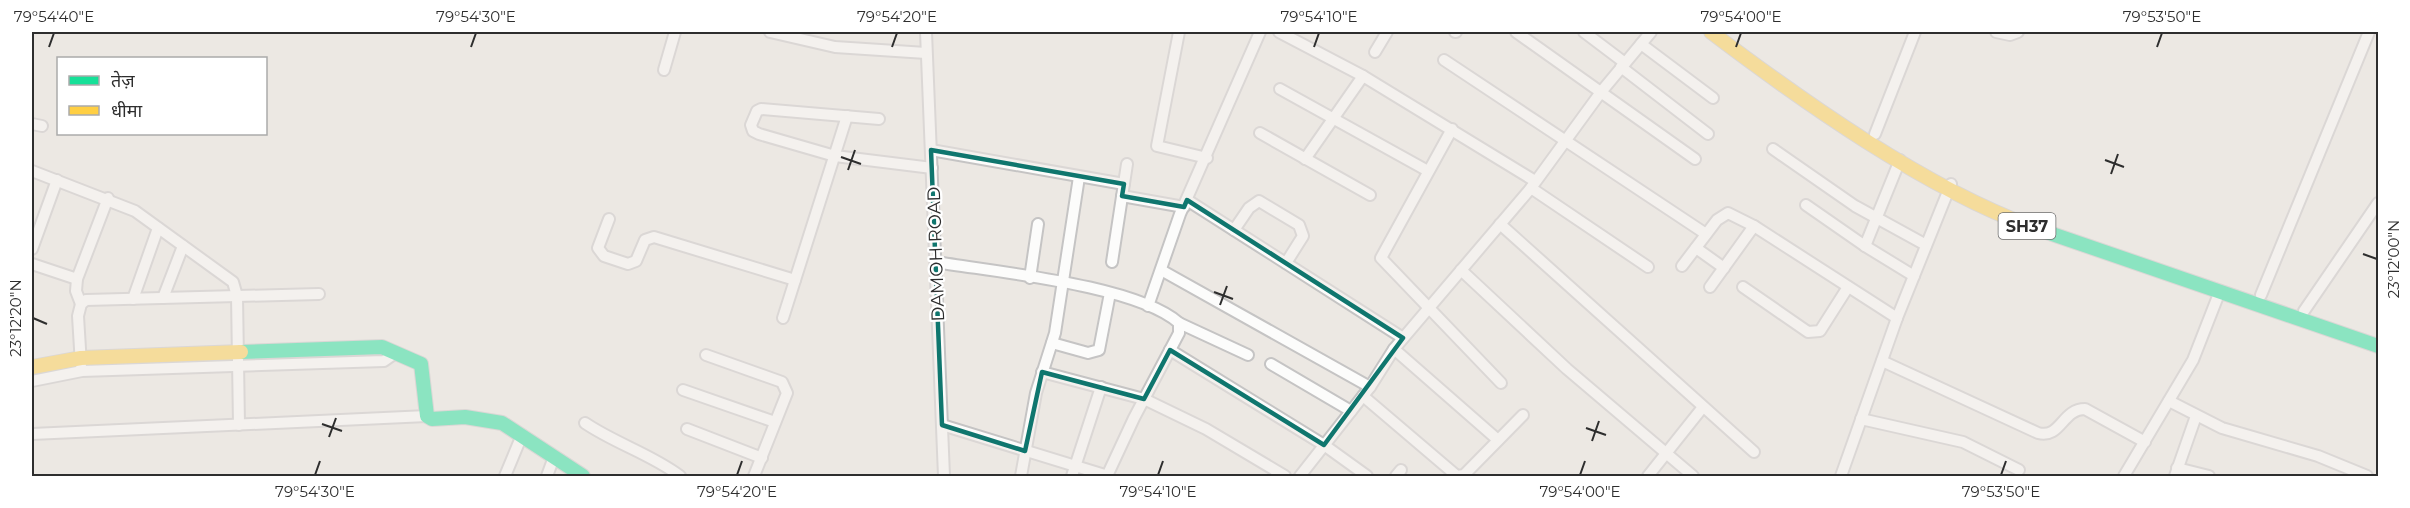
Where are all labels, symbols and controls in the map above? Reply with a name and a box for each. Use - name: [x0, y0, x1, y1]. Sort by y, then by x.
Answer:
- text: 79°54'40"E: [14, 7, 94, 26]
- text: 79°54'30"E: [436, 7, 516, 26]
- text: 79°54'20"E: [857, 7, 937, 26]
- text: 79°54'10"E: [1280, 7, 1358, 26]
- text: 79°54'00"E: [1700, 7, 1782, 26]
- text: 79°53'50"E: [2123, 7, 2201, 26]
- legend: [57, 57, 267, 135]
- text: तेज़: [111, 70, 135, 92]
- text: धीमा: [111, 100, 142, 122]
- street label: DAMOH ROAD: [923, 186, 949, 322]
- road number: SH37: [1998, 213, 2056, 239]
- text: 23°12'00"N: [2384, 220, 2403, 298]
- text: 23°12'20"N: [6, 279, 25, 357]
- text: 79°54'30"E: [275, 482, 355, 501]
- text: 79°54'20"E: [697, 482, 777, 501]
- text: 79°54'10"E: [1119, 482, 1197, 501]
- text: 79°54'00"E: [1539, 482, 1621, 501]
- text: 79°53'50"E: [1962, 482, 2040, 501]

